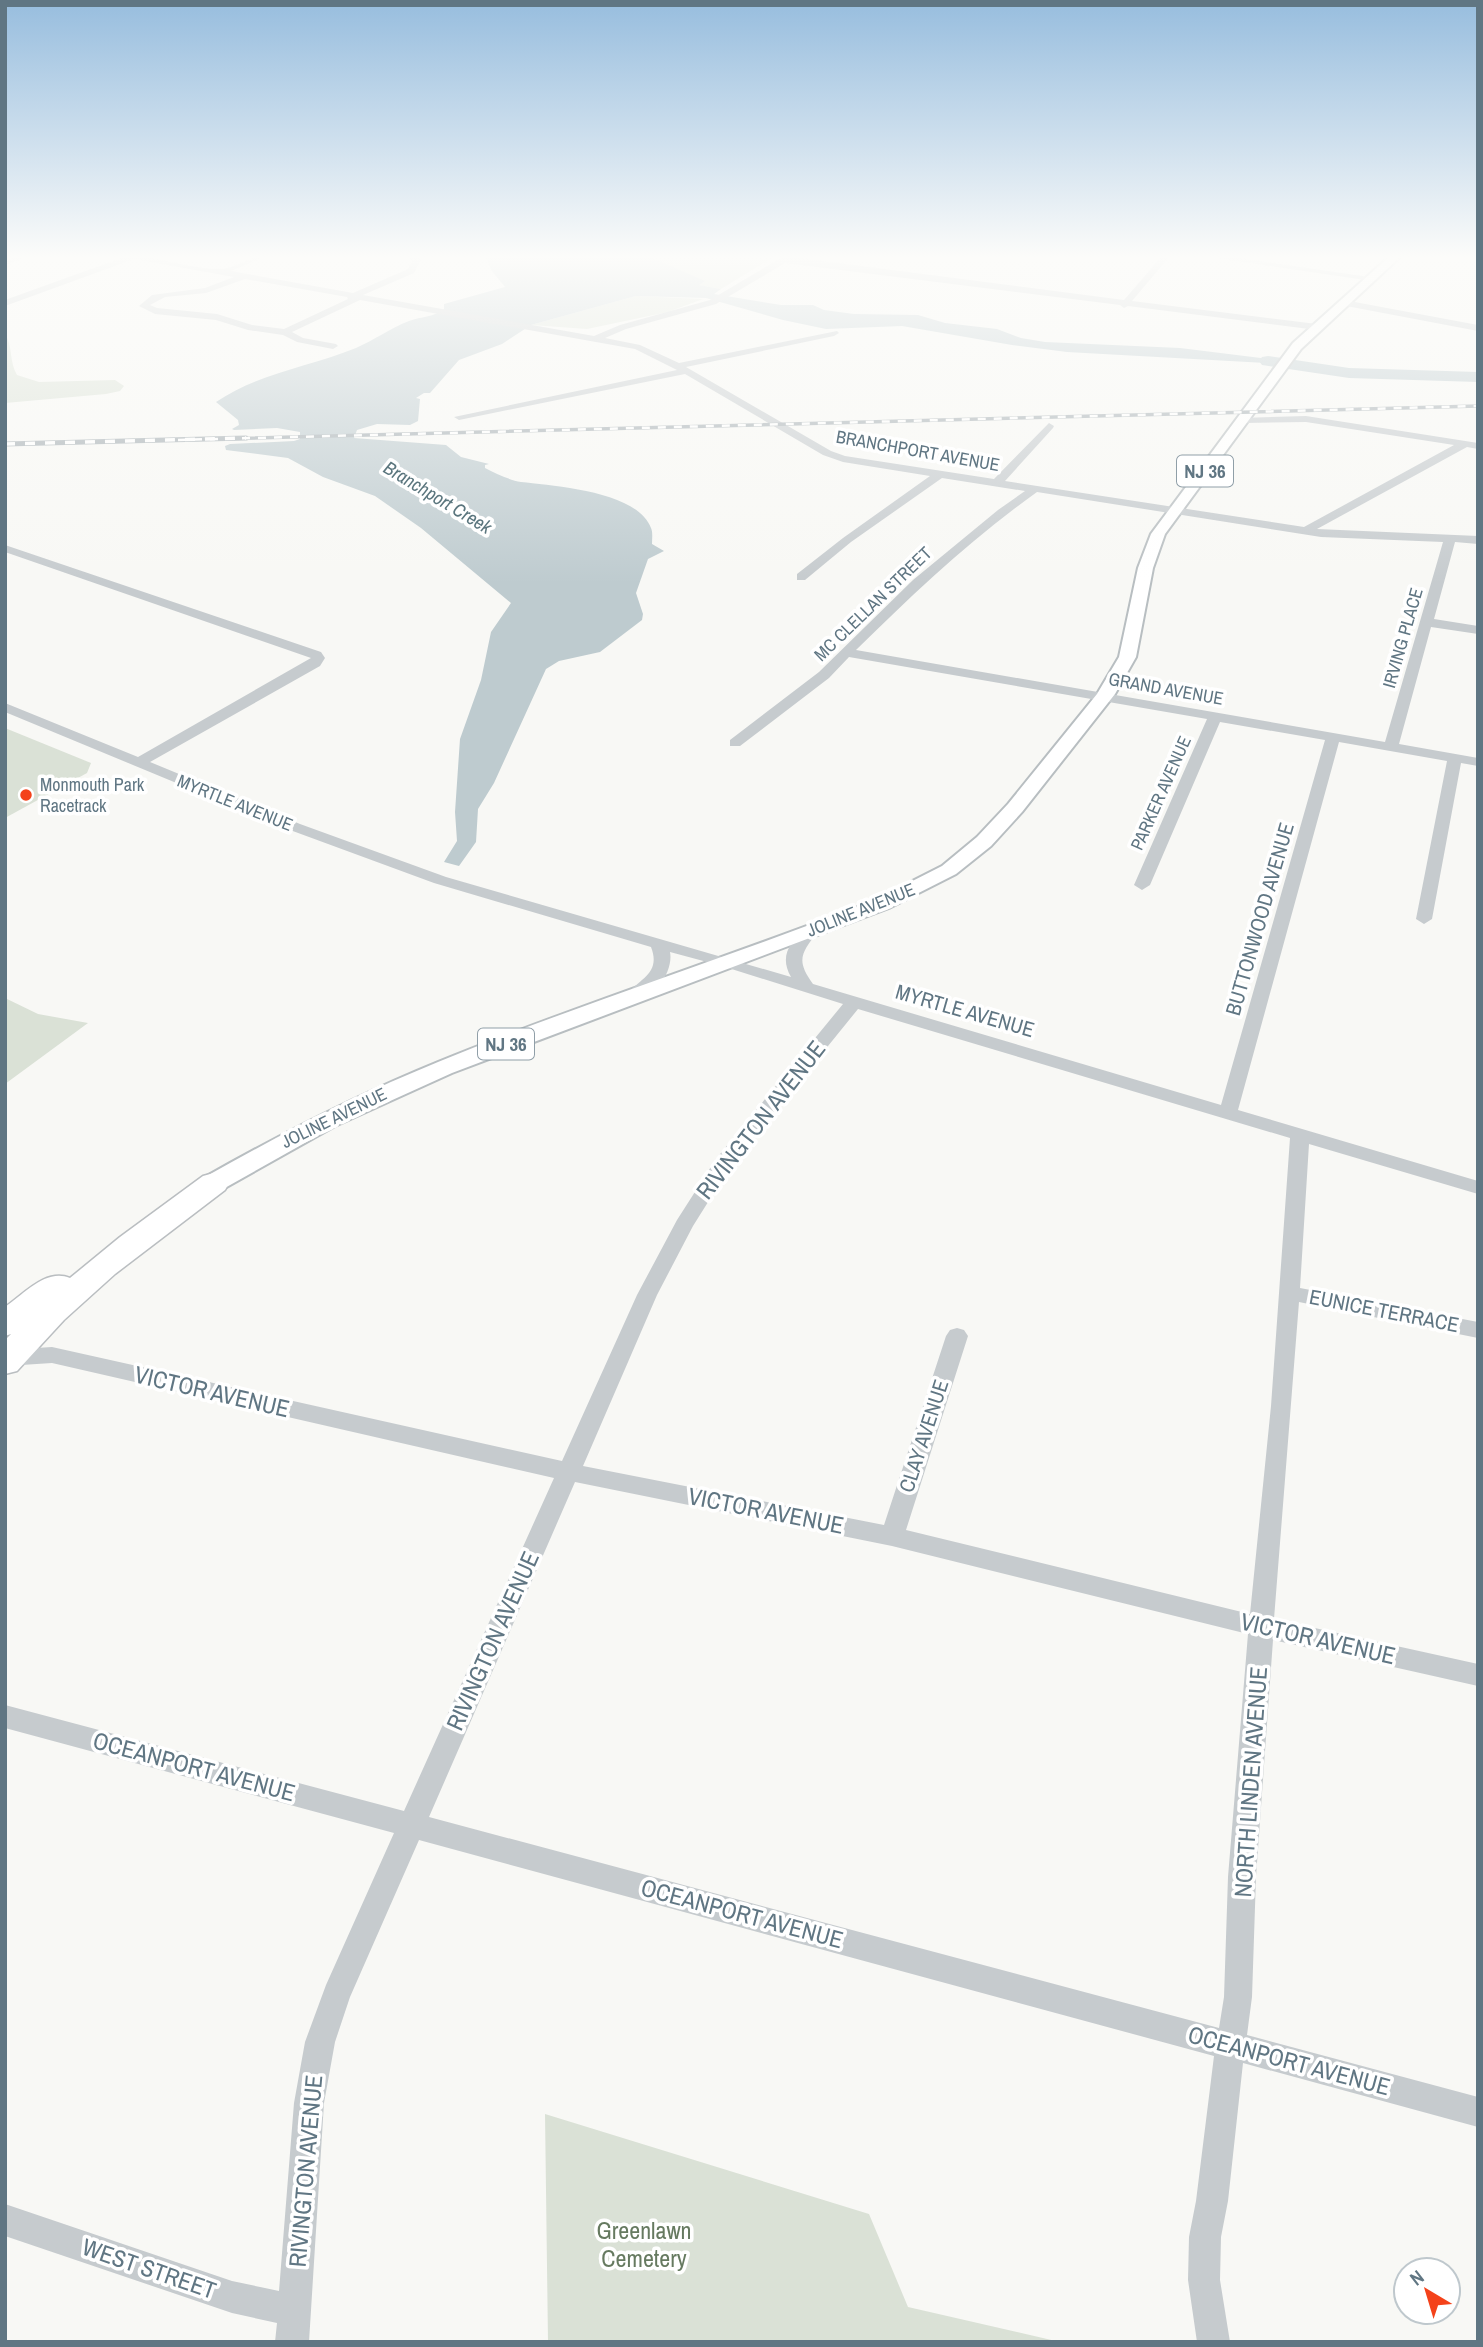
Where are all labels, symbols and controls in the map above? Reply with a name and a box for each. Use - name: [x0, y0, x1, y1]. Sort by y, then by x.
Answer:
- street label: BRANCHPORT AVENUE: [834, 424, 1002, 477]
- water label: Branchport Creek: [379, 454, 498, 540]
- road number: NJ 36: [1177, 456, 1233, 486]
- street label: MC CLELLAN STREET: [808, 541, 937, 666]
- street label: IRVING PLACE: [1376, 585, 1429, 691]
- street label: GRAND AVENUE: [1107, 666, 1225, 711]
- street label: PARKER AVENUE: [1124, 732, 1197, 854]
- street label: MYRTLE AVENUE: [174, 768, 297, 837]
- place label: Monmouth Park Racetrack: [40, 772, 145, 818]
- marker: Monmouth Park Racetrack: [18, 787, 34, 803]
- street label: BUTTONWOOD AVENUE: [1218, 819, 1301, 1019]
- street label: JOLINE AVENUE: [803, 876, 919, 943]
- street label: MYRTLE AVENUE: [892, 977, 1038, 1044]
- road number: NJ 36: [478, 1028, 534, 1060]
- street label: RIVINGTON AVENUE: [688, 1034, 832, 1205]
- street label: JOLINE AVENUE: [277, 1081, 391, 1154]
- street label: EUNICE TERRACE: [1307, 1282, 1461, 1339]
- street label: VICTOR AVENUE: [132, 1358, 293, 1424]
- street label: CLAY AVENUE: [892, 1376, 955, 1496]
- street label: VICTOR AVENUE: [686, 1479, 847, 1541]
- street label: RIVINGTON AVENUE: [438, 1546, 546, 1735]
- street label: VICTOR AVENUE: [1238, 1605, 1399, 1671]
- street label: NORTH LINDEN AVENUE: [1226, 1666, 1274, 1898]
- street label: OCEANPORT AVENUE: [90, 1724, 299, 1808]
- street label: OCEANPORT AVENUE: [638, 1871, 847, 1955]
- street label: OCEANPORT AVENUE: [1185, 2018, 1394, 2102]
- street label: RIVINGTON AVENUE: [281, 2073, 329, 2268]
- park label: Greenlawn Cemetery: [596, 2214, 692, 2274]
- street label: WEST STREET: [78, 2230, 221, 2306]
- north arrow: [1392, 2256, 1462, 2326]
- text: N: [1404, 2264, 1429, 2291]

